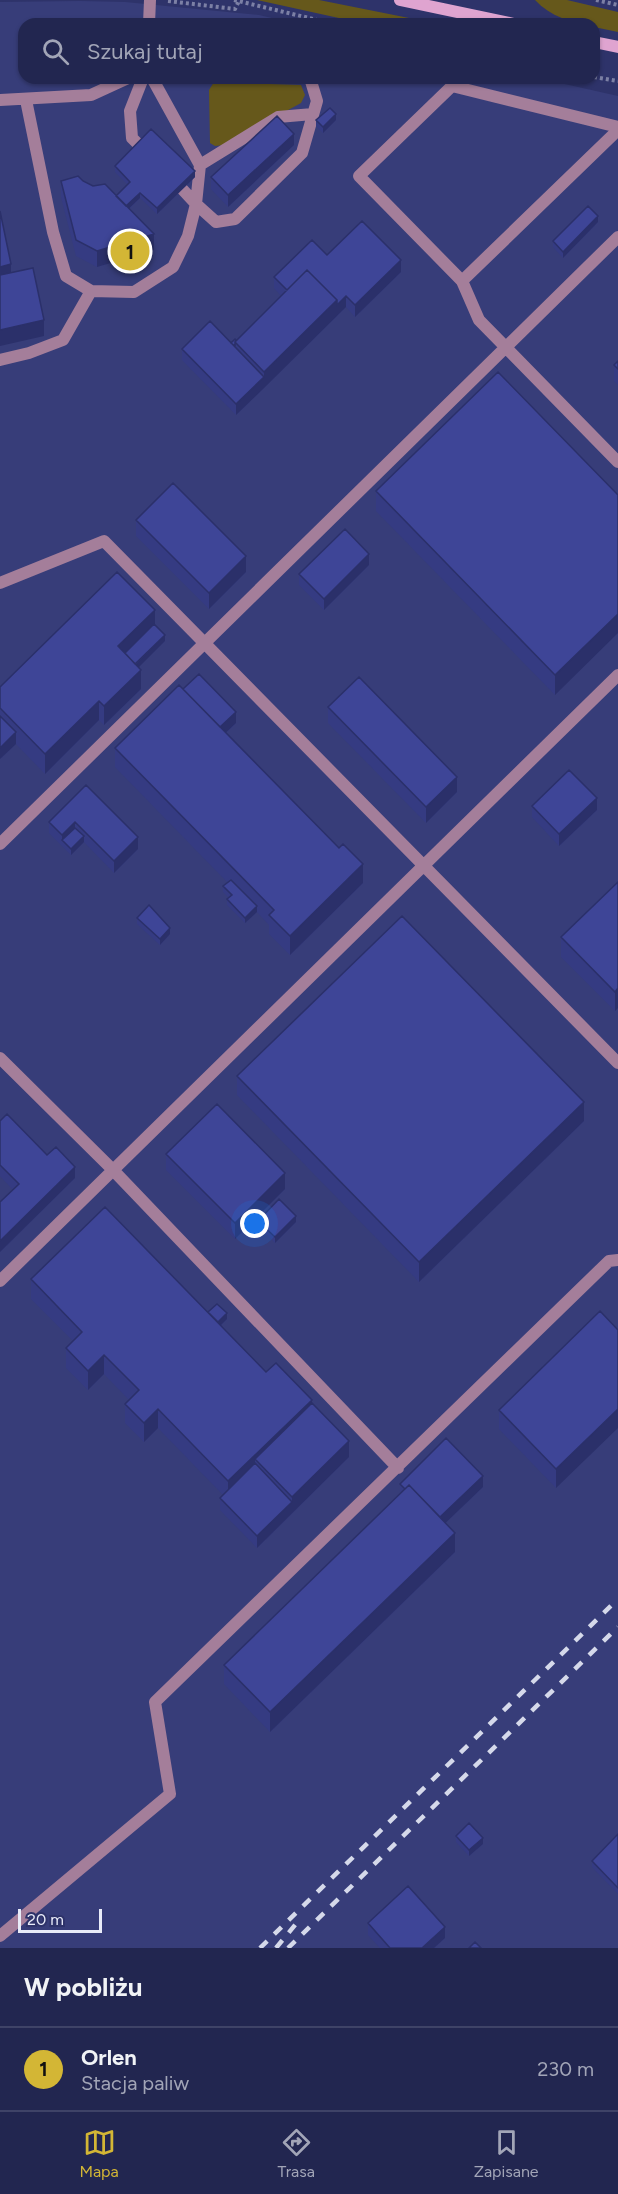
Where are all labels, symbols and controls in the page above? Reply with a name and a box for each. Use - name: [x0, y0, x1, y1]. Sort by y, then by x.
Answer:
- search box: [18, 18, 600, 84]
- icon: search: [39, 35, 72, 68]
- text: Szukaj tutaj: [87, 38, 203, 65]
- pin: 1: [110, 228, 150, 274]
- your location: [240, 1209, 269, 1238]
- scale bar: [18, 1906, 102, 1934]
- text: 20 m: [27, 1910, 64, 1929]
- text: W pobliżu: [24, 1971, 142, 2003]
- text: Orlen: [81, 2044, 137, 2071]
- text: 1: [39, 2057, 48, 2081]
- text: 230 m: [537, 2057, 594, 2081]
- text: Stacja paliw: [81, 2071, 189, 2095]
- tab: Mapa: [79, 2126, 119, 2181]
- tab: Trasa: [278, 2126, 315, 2181]
- tab: Zapisane: [474, 2126, 539, 2181]

